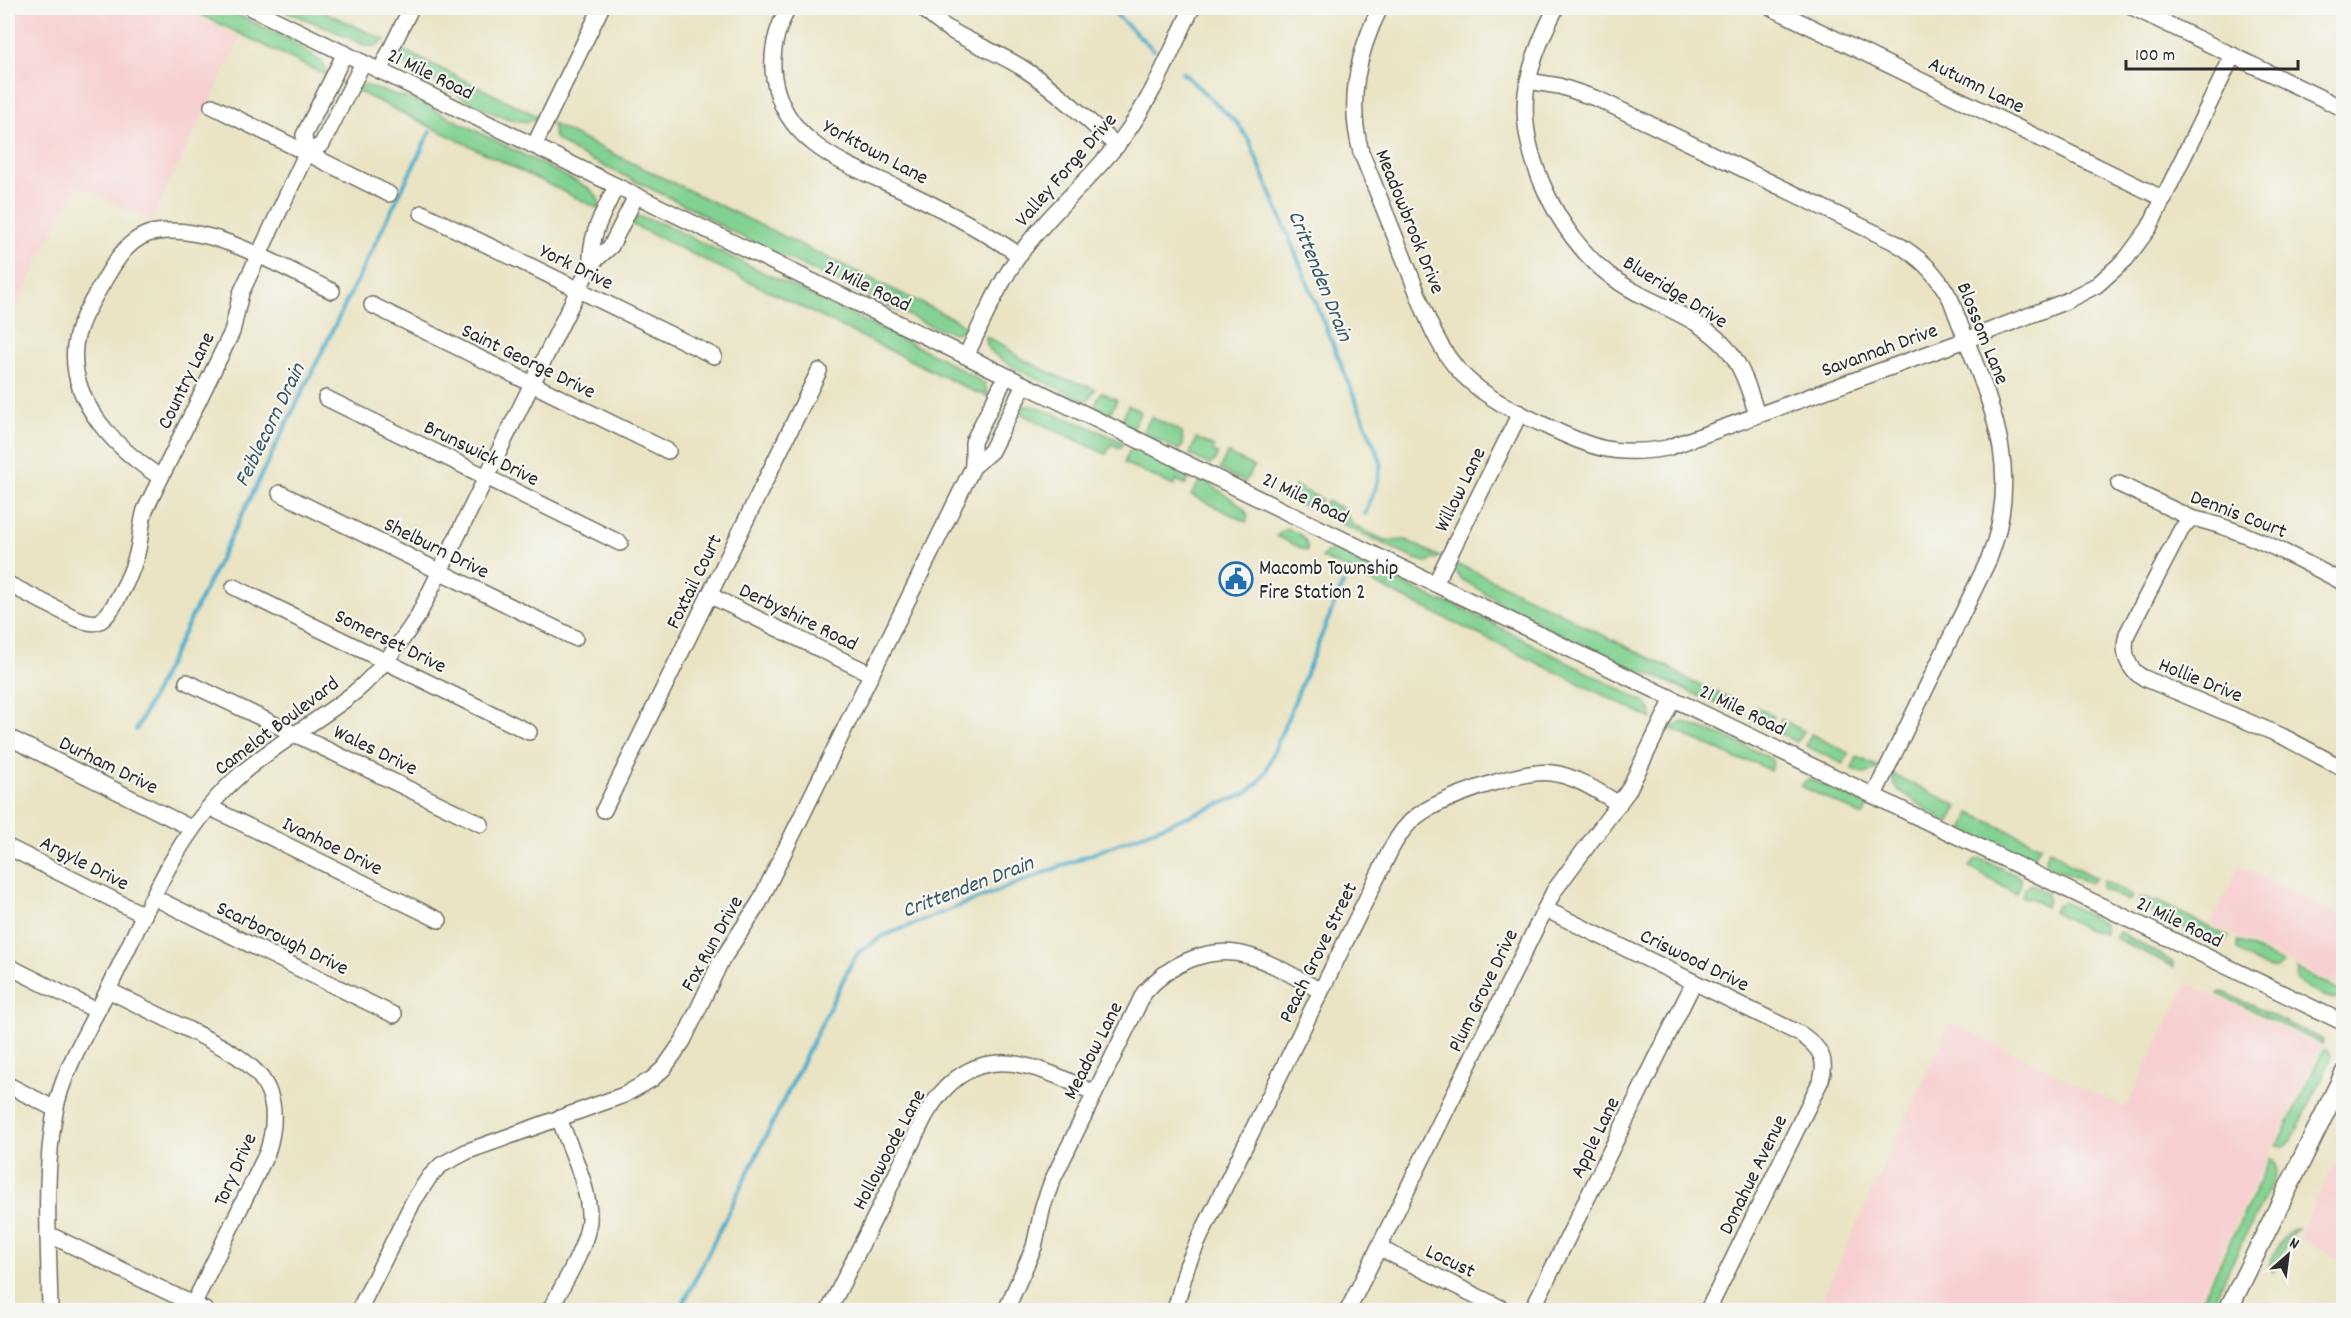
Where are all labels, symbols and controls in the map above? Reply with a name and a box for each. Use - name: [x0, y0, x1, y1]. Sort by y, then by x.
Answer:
- scale bar: [2126, 33, 2298, 71]
- street label: 21 Mile Road: [381, 42, 478, 110]
- text: 100 m: [2135, 44, 2175, 69]
- street label: Autumn Lane: [1923, 50, 2029, 123]
- street label: Valley Forge Drive: [1009, 107, 1125, 235]
- street label: Yorktown Lane: [816, 113, 933, 194]
- street label: Meadowbrook Drive: [1366, 145, 1451, 299]
- water label: Crittenden Drain: [1278, 206, 1359, 347]
- street label: York Drive: [534, 238, 618, 299]
- street label: Blueridge Drive: [1616, 249, 1733, 338]
- street label: 21 Mile Road: [818, 254, 915, 322]
- street label: Blossom Lane: [1947, 278, 2015, 390]
- street label: Saint George Drive: [456, 317, 600, 408]
- street label: Savannah Drive: [1818, 317, 1942, 387]
- street label: Country Lane: [151, 328, 224, 435]
- water label: Feiblecorn Drain: [228, 358, 315, 493]
- street label: Brunswick Drive: [418, 414, 543, 496]
- street label: Willow Lane: [1428, 443, 1495, 538]
- street label: 21 Mile Road: [1256, 466, 1353, 534]
- street label: Dennis Court: [2185, 484, 2291, 548]
- street label: Shelburn Drive: [378, 511, 494, 588]
- street label: Foxtail Court: [660, 530, 732, 635]
- place label: Macomb Township Fire Station 2: [1259, 555, 1398, 609]
- public building icon: Macomb Township Fire Station 2: [1218, 561, 1254, 597]
- street label: Derbyshire Road: [733, 577, 862, 660]
- street label: Somerset Drive: [329, 603, 451, 683]
- street label: Hollie Drive: [2153, 651, 2247, 712]
- street label: Camelot Boulevard: [209, 670, 347, 784]
- street label: 21 Mile Road: [1693, 678, 1790, 746]
- street label: Wales Drive: [328, 718, 422, 785]
- street label: Durham Drive: [53, 730, 162, 804]
- street label: Ivanhoe Drive: [276, 810, 387, 885]
- street label: Argyle Drive: [34, 829, 133, 900]
- water label: Crittenden Drain: [898, 849, 1039, 928]
- street label: Peach Grove Street: [1273, 878, 1367, 1029]
- street label: 21 Mile Road: [2130, 890, 2227, 958]
- street label: Fox Run Drive: [675, 891, 752, 998]
- street label: Scarborough Drive: [210, 895, 353, 985]
- street label: Criswood Drive: [1634, 922, 1753, 1001]
- street label: Plum Grove Drive: [1442, 925, 1528, 1058]
- street label: Meadow Lane: [1057, 997, 1132, 1106]
- street label: Hollowoode Lane: [846, 1085, 935, 1216]
- street label: Apple Lane: [1564, 1093, 1629, 1184]
- street label: Donahue Avenue: [1713, 1110, 1797, 1240]
- street label: Tory Drive: [207, 1129, 266, 1212]
- north arrow: [2258, 1225, 2318, 1285]
- text: N: [2285, 1232, 2303, 1256]
- street label: Locust: [1420, 1238, 1480, 1288]

